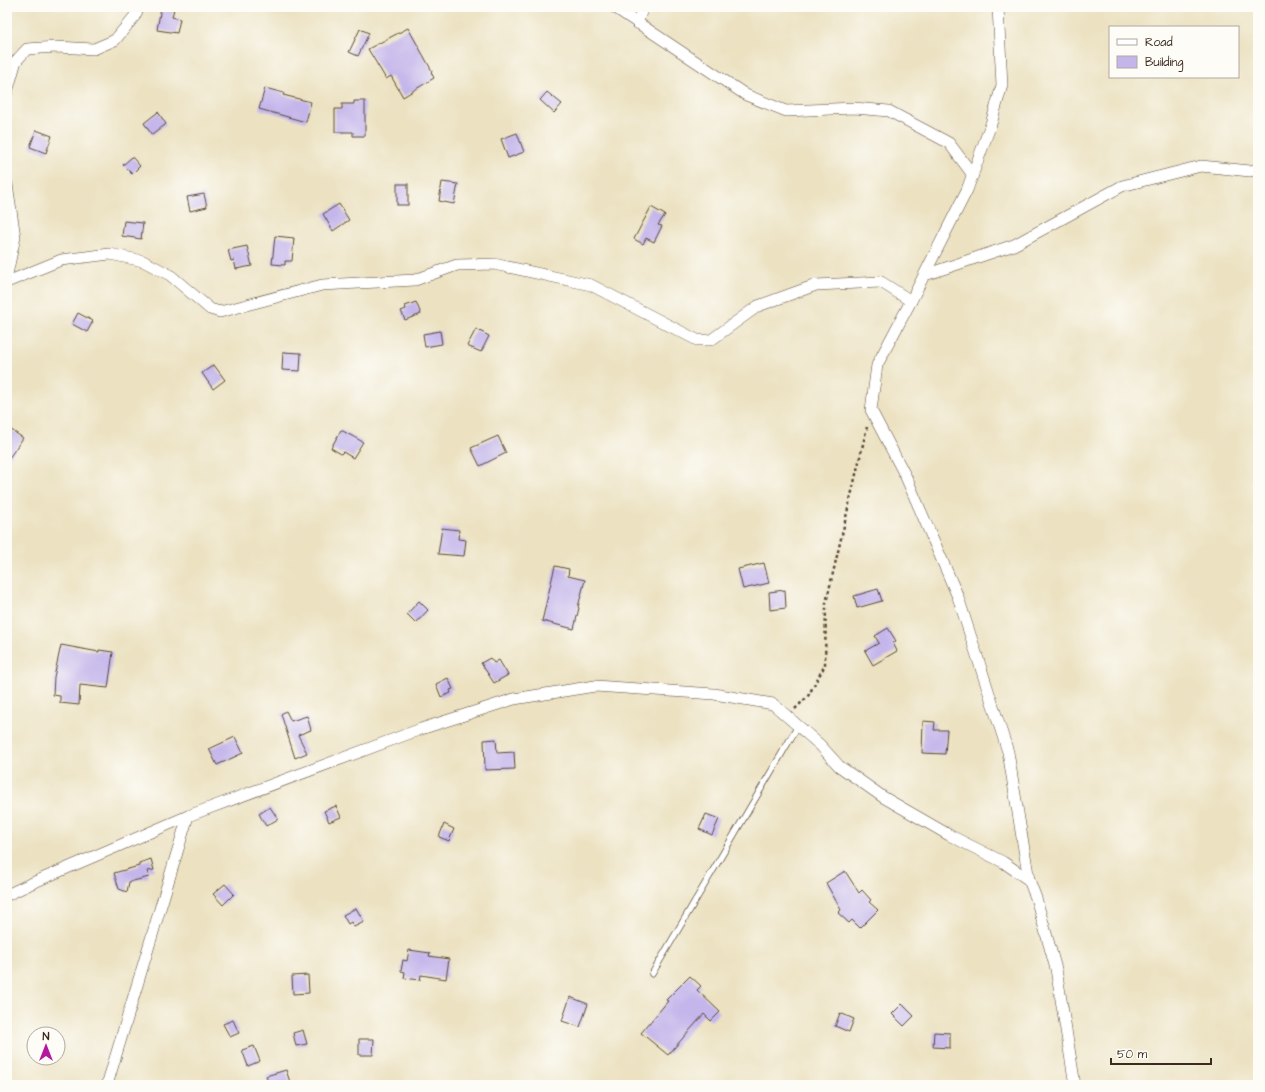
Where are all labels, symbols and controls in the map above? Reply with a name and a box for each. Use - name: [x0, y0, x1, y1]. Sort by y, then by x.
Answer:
- legend: [1109, 26, 1239, 78]
- text: Road: [1145, 34, 1173, 51]
- text: Building: [1145, 54, 1183, 72]
- north arrow: [26, 1026, 66, 1066]
- text: N: [43, 1029, 50, 1044]
- scale bar: [1111, 1040, 1211, 1066]
- text: 50 m: [1117, 1046, 1148, 1063]

